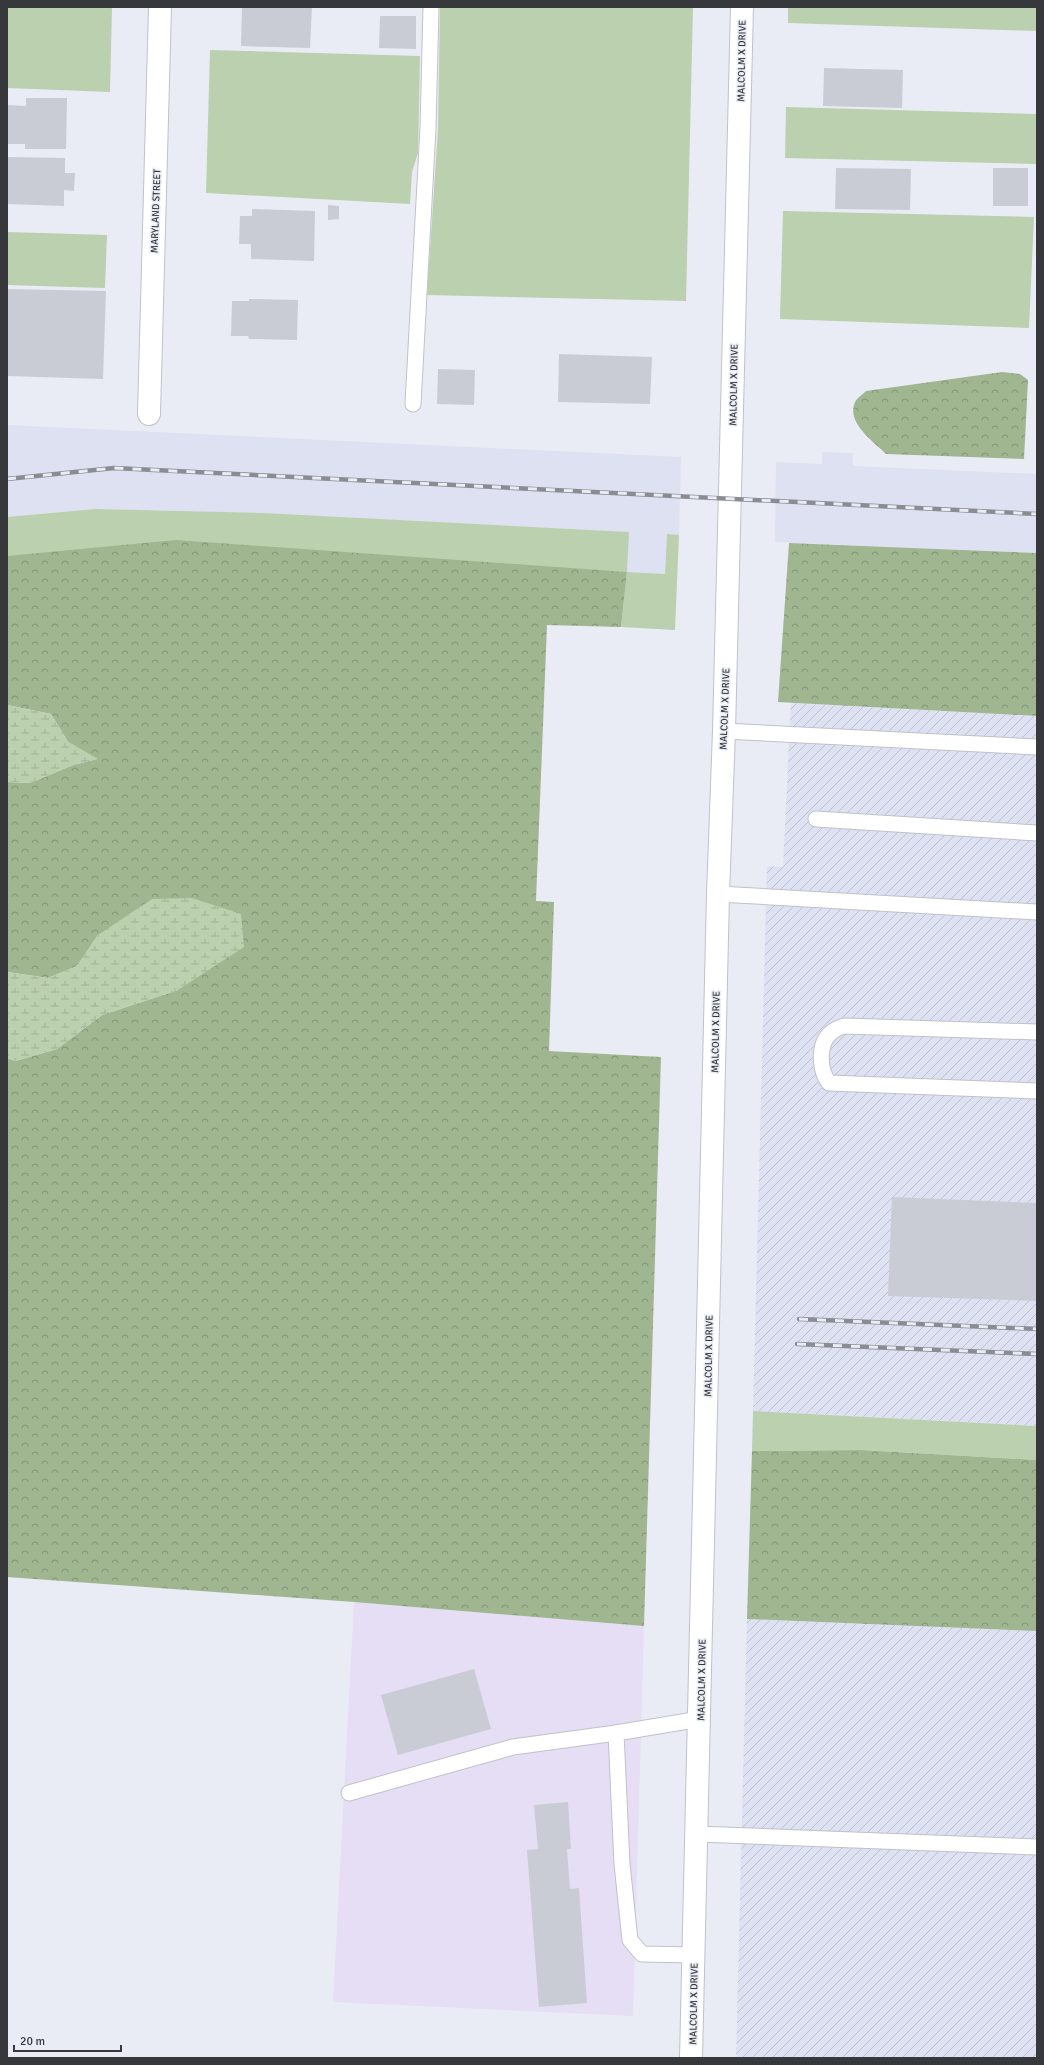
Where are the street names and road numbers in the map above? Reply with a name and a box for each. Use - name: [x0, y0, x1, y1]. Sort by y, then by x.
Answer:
- street label: MALCOLM X DRIVE: [735, 20, 749, 102]
- street label: MARYLAND STREET: [149, 169, 163, 253]
- street label: MALCOLM X DRIVE: [727, 344, 741, 426]
- street label: MALCOLM X DRIVE: [718, 668, 732, 750]
- street label: MALCOLM X DRIVE: [709, 991, 723, 1073]
- street label: MALCOLM X DRIVE: [702, 1315, 716, 1397]
- street label: MALCOLM X DRIVE: [695, 1639, 709, 1721]
- street label: MALCOLM X DRIVE: [687, 1963, 701, 2045]

